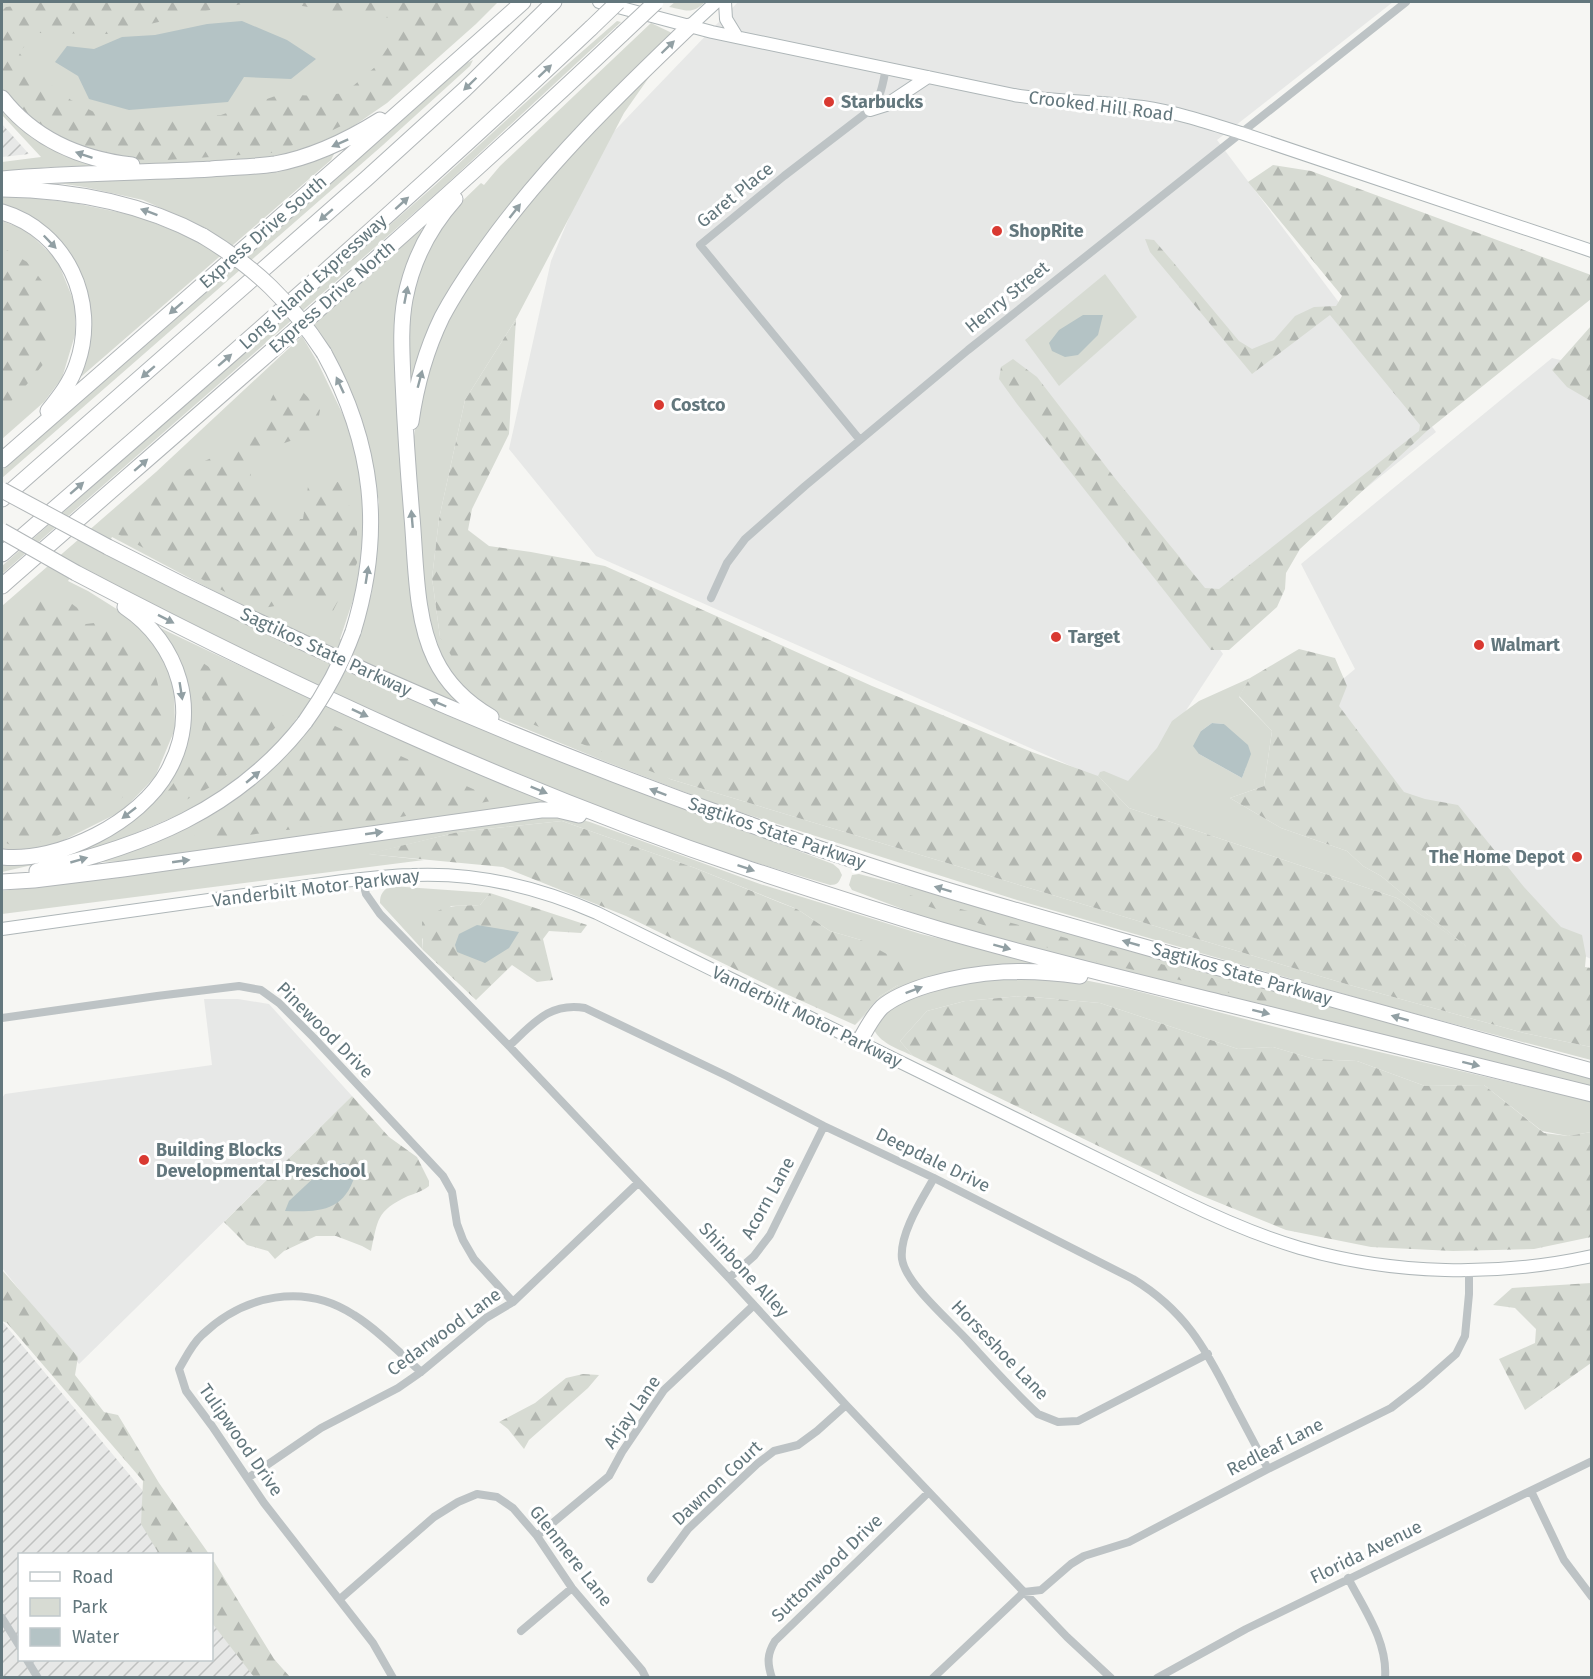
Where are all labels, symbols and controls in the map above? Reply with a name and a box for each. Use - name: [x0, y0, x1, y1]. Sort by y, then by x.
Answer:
- one-way arrow: [660, 41, 675, 54]
- one-way arrow: [538, 64, 553, 78]
- one-way arrow: [464, 76, 478, 90]
- street label: Crooked Hill Road: [1027, 86, 1175, 126]
- place label: Starbucks: [841, 91, 924, 113]
- marker: Starbucks: [822, 95, 836, 109]
- one-way arrow: [330, 138, 348, 148]
- one-way arrow: [75, 149, 93, 159]
- street label: Garet Place: [692, 158, 778, 232]
- street label: Express Drive South: [195, 171, 331, 293]
- one-way arrow: [394, 197, 409, 210]
- one-way arrow: [508, 203, 521, 219]
- one-way arrow: [140, 206, 158, 216]
- one-way arrow: [318, 208, 333, 222]
- street label: Long Island Expressway: [235, 210, 392, 354]
- place label: ShopRite: [1009, 220, 1084, 242]
- marker: ShopRite: [990, 224, 1004, 238]
- one-way arrow: [43, 235, 57, 249]
- street label: Express Drive North: [264, 236, 400, 358]
- street label: Henry Street: [960, 256, 1054, 338]
- one-way arrow: [402, 285, 411, 304]
- one-way arrow: [168, 302, 184, 315]
- one-way arrow: [217, 354, 232, 367]
- one-way arrow: [140, 365, 156, 378]
- one-way arrow: [415, 370, 425, 388]
- one-way arrow: [336, 376, 345, 393]
- place label: Costco: [671, 394, 726, 416]
- marker: Costco: [652, 398, 666, 412]
- one-way arrow: [133, 458, 148, 471]
- one-way arrow: [70, 481, 85, 495]
- one-way arrow: [408, 509, 417, 528]
- one-way arrow: [362, 565, 371, 584]
- street label: Sagtikos State Parkway: [237, 603, 415, 701]
- one-way arrow: [157, 615, 174, 624]
- place label: Target: [1068, 626, 1121, 648]
- marker: Target: [1049, 630, 1063, 644]
- place label: Walmart: [1491, 634, 1561, 656]
- marker: Walmart: [1472, 638, 1486, 652]
- one-way arrow: [177, 681, 186, 700]
- one-way arrow: [428, 698, 446, 708]
- one-way arrow: [352, 708, 370, 718]
- one-way arrow: [245, 770, 261, 783]
- one-way arrow: [531, 785, 549, 795]
- one-way arrow: [649, 787, 667, 797]
- street label: Sagtikos State Parkway: [685, 792, 869, 874]
- one-way arrow: [122, 807, 137, 819]
- one-way arrow: [365, 829, 384, 838]
- place label: The Home Depot: [1429, 846, 1566, 868]
- marker: The Home Depot: [1570, 850, 1584, 864]
- one-way arrow: [70, 855, 88, 864]
- one-way arrow: [172, 856, 191, 865]
- one-way arrow: [737, 863, 755, 873]
- street label: Vanderbilt Motor Parkway: [211, 864, 421, 912]
- one-way arrow: [934, 884, 952, 893]
- one-way arrow: [1122, 938, 1140, 947]
- street label: Sagtikos State Parkway: [1149, 938, 1335, 1010]
- one-way arrow: [993, 943, 1011, 952]
- street label: Vanderbilt Motor Parkway: [708, 961, 906, 1073]
- street label: Pinewood Drive: [272, 977, 378, 1083]
- one-way arrow: [905, 985, 923, 994]
- one-way arrow: [1252, 1008, 1270, 1018]
- one-way arrow: [1390, 1013, 1408, 1022]
- one-way arrow: [1461, 1060, 1480, 1070]
- street label: Deepdale Drive: [872, 1123, 994, 1197]
- place label: Building Blocks Developmental Preschool: [156, 1139, 366, 1182]
- marker: Building Blocks Developmental Preschool: [137, 1153, 151, 1167]
- street label: Acorn Lane: [736, 1153, 800, 1243]
- street label: Shinbone Alley: [694, 1218, 794, 1322]
- street label: Cedarwood Lane: [383, 1283, 505, 1381]
- street label: Horseshoe Lane: [947, 1295, 1053, 1405]
- street label: Arjay Lane: [599, 1371, 665, 1453]
- street label: Tulipwood Drive: [194, 1380, 288, 1500]
- street label: Redleaf Lane: [1223, 1413, 1327, 1481]
- street label: Dawnon Court: [668, 1436, 767, 1530]
- street label: Glenmere Lane: [525, 1501, 617, 1611]
- street label: Suttonwood Drive: [767, 1509, 887, 1627]
- street label: Florida Avenue: [1307, 1515, 1425, 1589]
- legend: [18, 1553, 213, 1661]
- text: Road: [72, 1566, 114, 1588]
- text: Park: [72, 1596, 108, 1618]
- text: Water: [72, 1626, 119, 1648]

